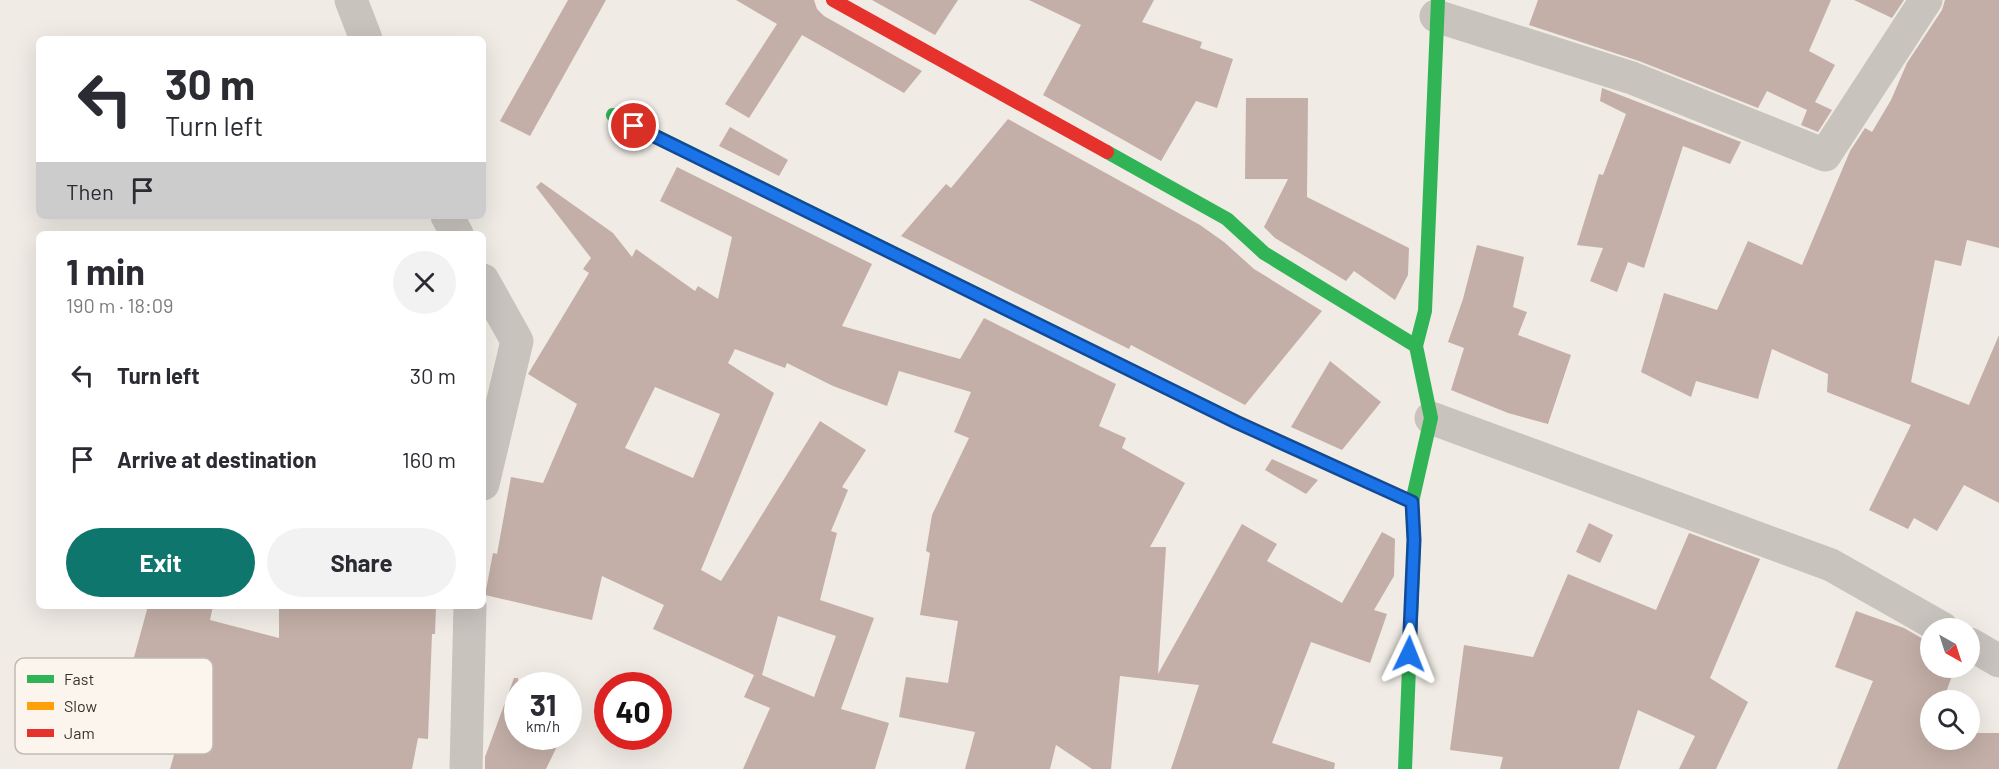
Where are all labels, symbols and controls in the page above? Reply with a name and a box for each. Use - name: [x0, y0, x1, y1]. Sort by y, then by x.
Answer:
- text: 30 m: [165, 58, 255, 108]
- icon: left: [66, 60, 144, 138]
- pin: [608, 100, 659, 151]
- text: Turn left: [165, 109, 263, 141]
- icon: arrive: [617, 109, 650, 142]
- icon: arrive: [126, 174, 159, 207]
- text: Then: [66, 178, 114, 204]
- text: 1 min: [66, 249, 145, 292]
- button: close: [393, 251, 456, 314]
- text: 190 m · 18:09: [66, 293, 173, 317]
- icon: left: [66, 359, 99, 392]
- text: Turn left: [117, 362, 200, 388]
- text: 30 m: [410, 362, 456, 388]
- icon: arrive: [66, 443, 99, 476]
- text: Arrive at destination: [117, 446, 316, 472]
- text: 160 m: [402, 446, 456, 472]
- button: Exit: [66, 528, 255, 597]
- button: Share: [267, 528, 456, 597]
- north arrow: [1920, 618, 1980, 678]
- map controls: [1920, 618, 1980, 750]
- position arrow: [1377, 622, 1441, 686]
- legend: [15, 658, 213, 754]
- text: Fast: [64, 669, 94, 688]
- speed limit sign: 40: [594, 672, 672, 750]
- text: 31: [530, 686, 556, 722]
- button: search: [1920, 690, 1980, 750]
- text: Slow: [64, 696, 97, 715]
- text: km/h: [526, 717, 560, 735]
- text: Jam: [64, 723, 95, 742]

